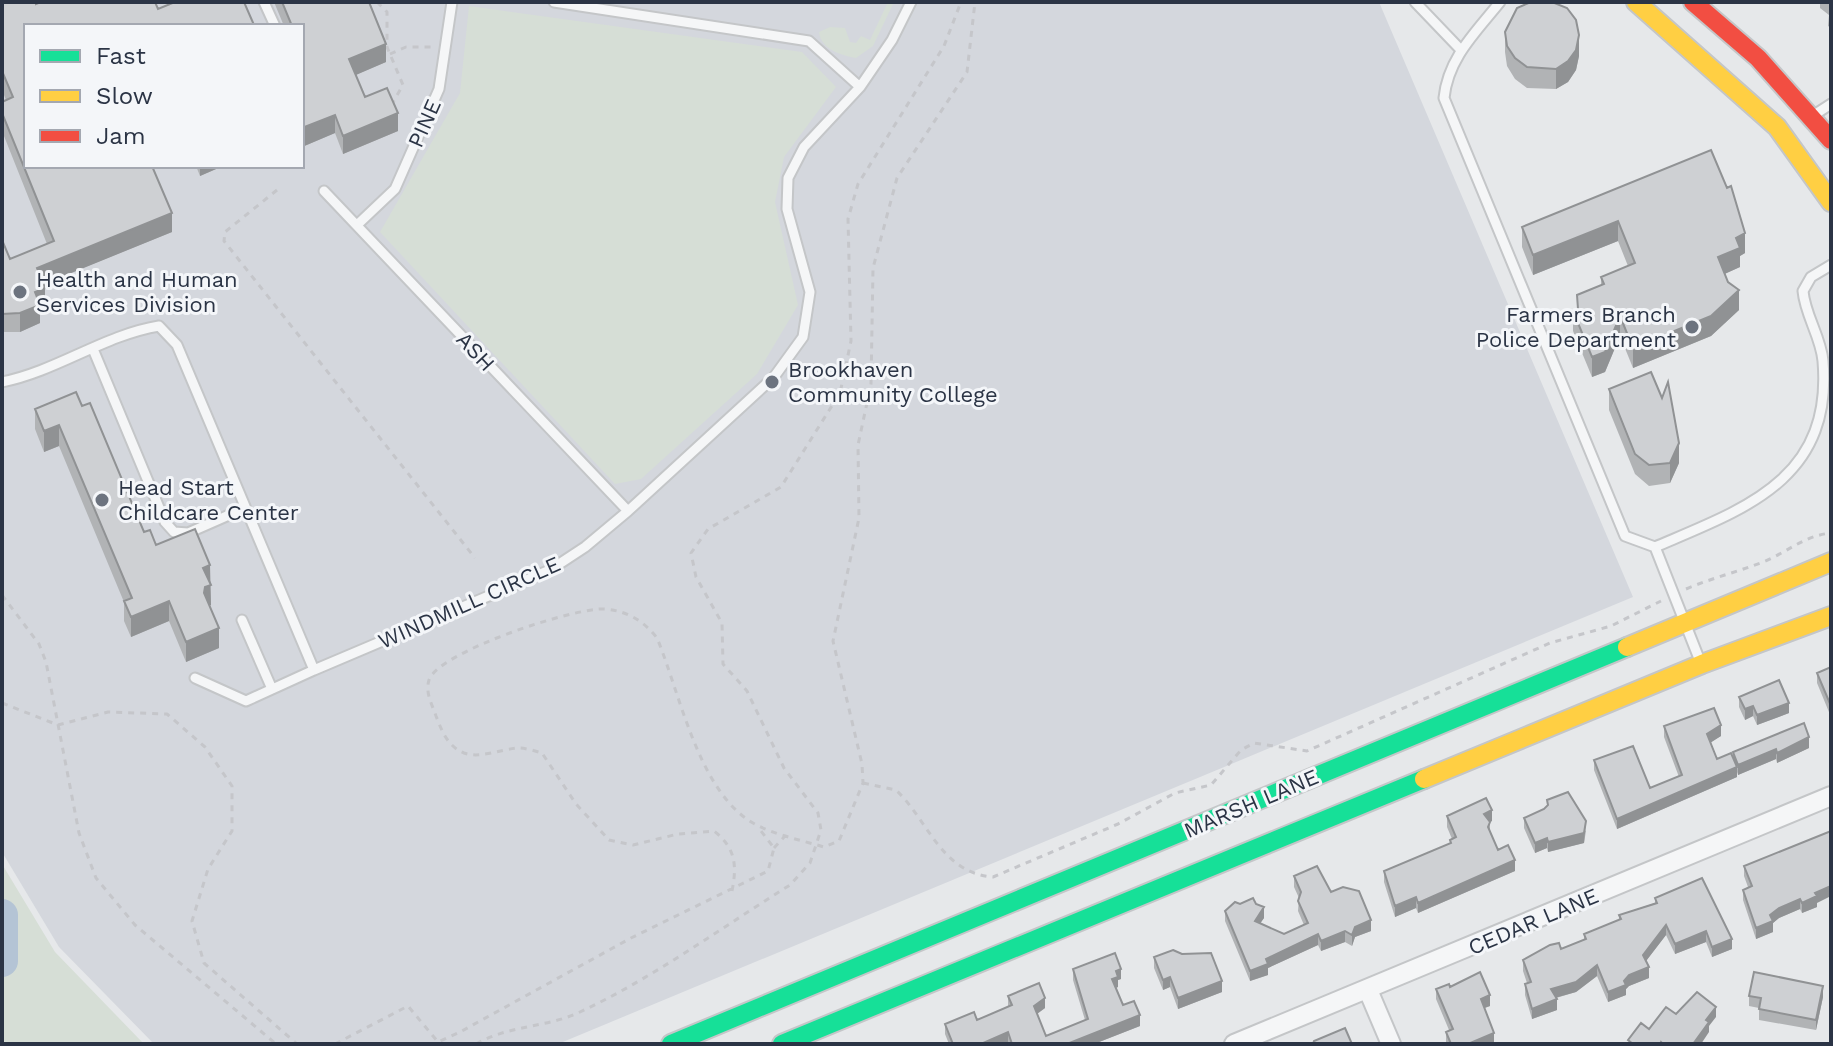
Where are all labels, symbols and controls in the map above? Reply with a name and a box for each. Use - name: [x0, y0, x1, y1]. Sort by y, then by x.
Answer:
- legend: [24, 24, 304, 168]
- text: Fast: [96, 42, 146, 70]
- text: Slow: [96, 82, 153, 110]
- street label: PINE: [403, 95, 446, 151]
- text: Jam: [96, 122, 146, 150]
- place label: Health and Human Services Division: [36, 267, 238, 317]
- marker: Health and Human Services Division: [11, 283, 29, 301]
- place label: Farmers Branch Police Department: [1476, 302, 1676, 352]
- marker: Farmers Branch Police Department: [1683, 318, 1701, 336]
- street label: ASH: [451, 327, 500, 376]
- place label: Brookhaven Community College: [788, 357, 998, 407]
- marker: Brookhaven Community College: [763, 373, 781, 391]
- place label: Head Start Childcare Center: [118, 475, 299, 525]
- marker: Head Start Childcare Center: [93, 491, 111, 509]
- street label: WINDMILL CIRCLE: [374, 551, 564, 654]
- street label: MARSH LANE: [1180, 764, 1322, 843]
- street label: CEDAR LANE: [1464, 883, 1602, 960]

